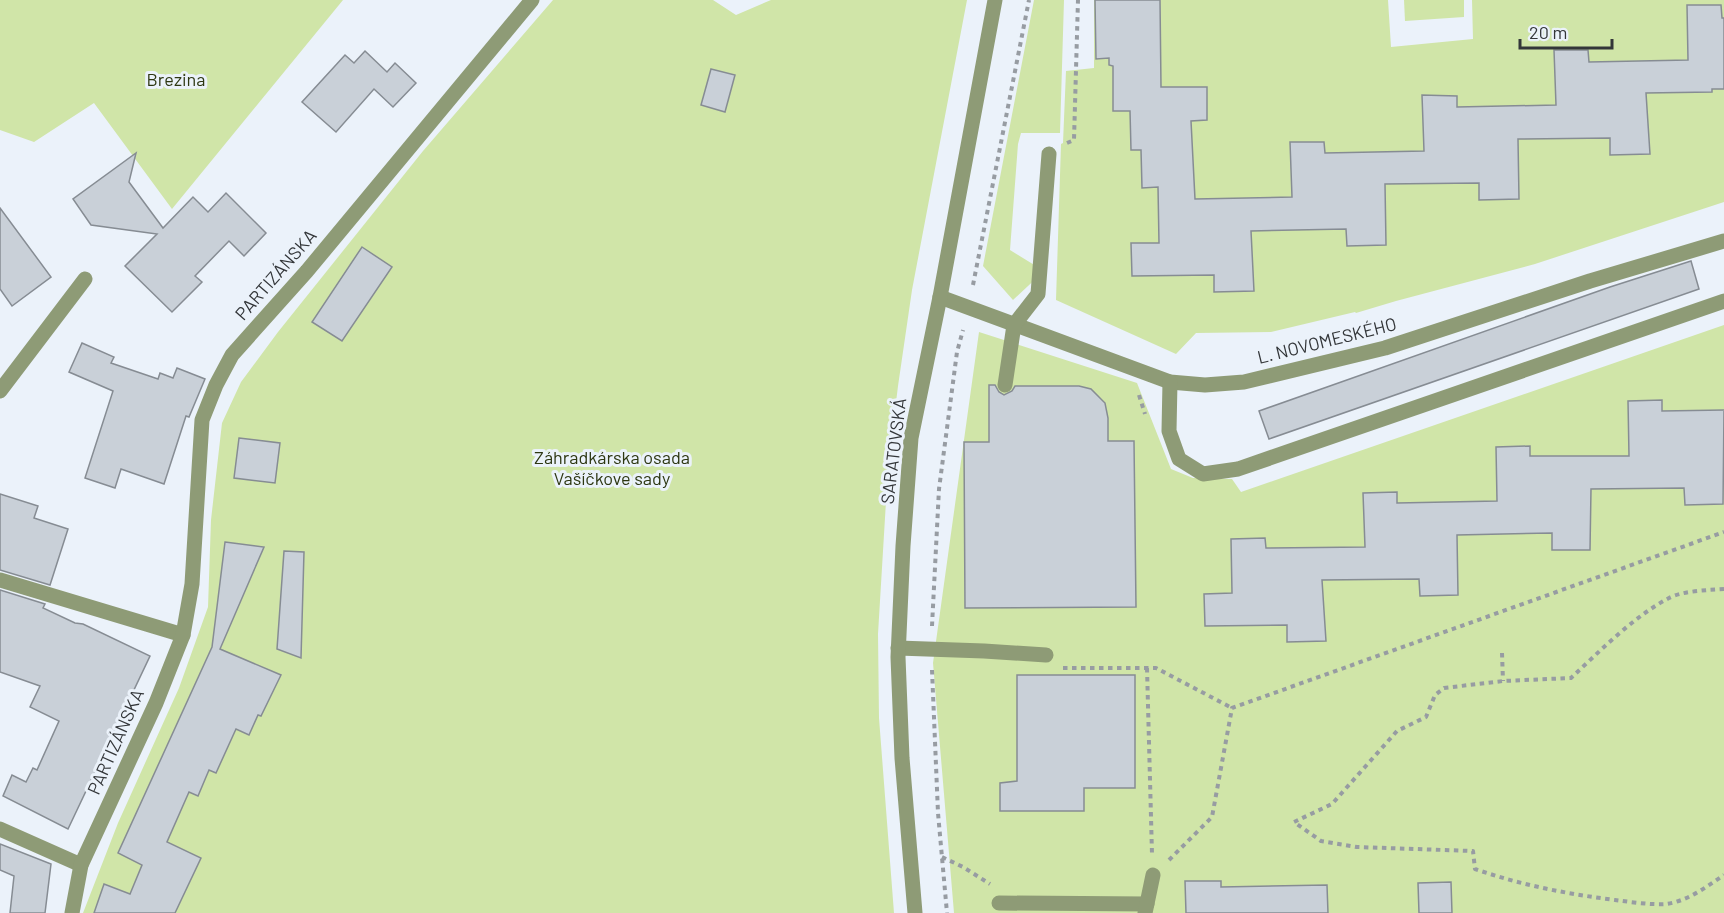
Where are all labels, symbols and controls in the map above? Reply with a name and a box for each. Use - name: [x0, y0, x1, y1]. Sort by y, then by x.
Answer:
- scale bar: [1520, 12, 1612, 50]
- text: 20 m: [1529, 21, 1567, 43]
- park label: Brezina: [147, 68, 205, 90]
- street label: PARTIZÁNSKA: [230, 224, 321, 324]
- street label: L. NOVOMESKÉHO: [1255, 312, 1399, 368]
- street label: SARATOVSKÁ: [876, 397, 910, 505]
- park label: Záhradkárska osada Vašíčkove sady: [534, 446, 690, 489]
- street label: PARTIZÁNSKA: [82, 685, 148, 798]

